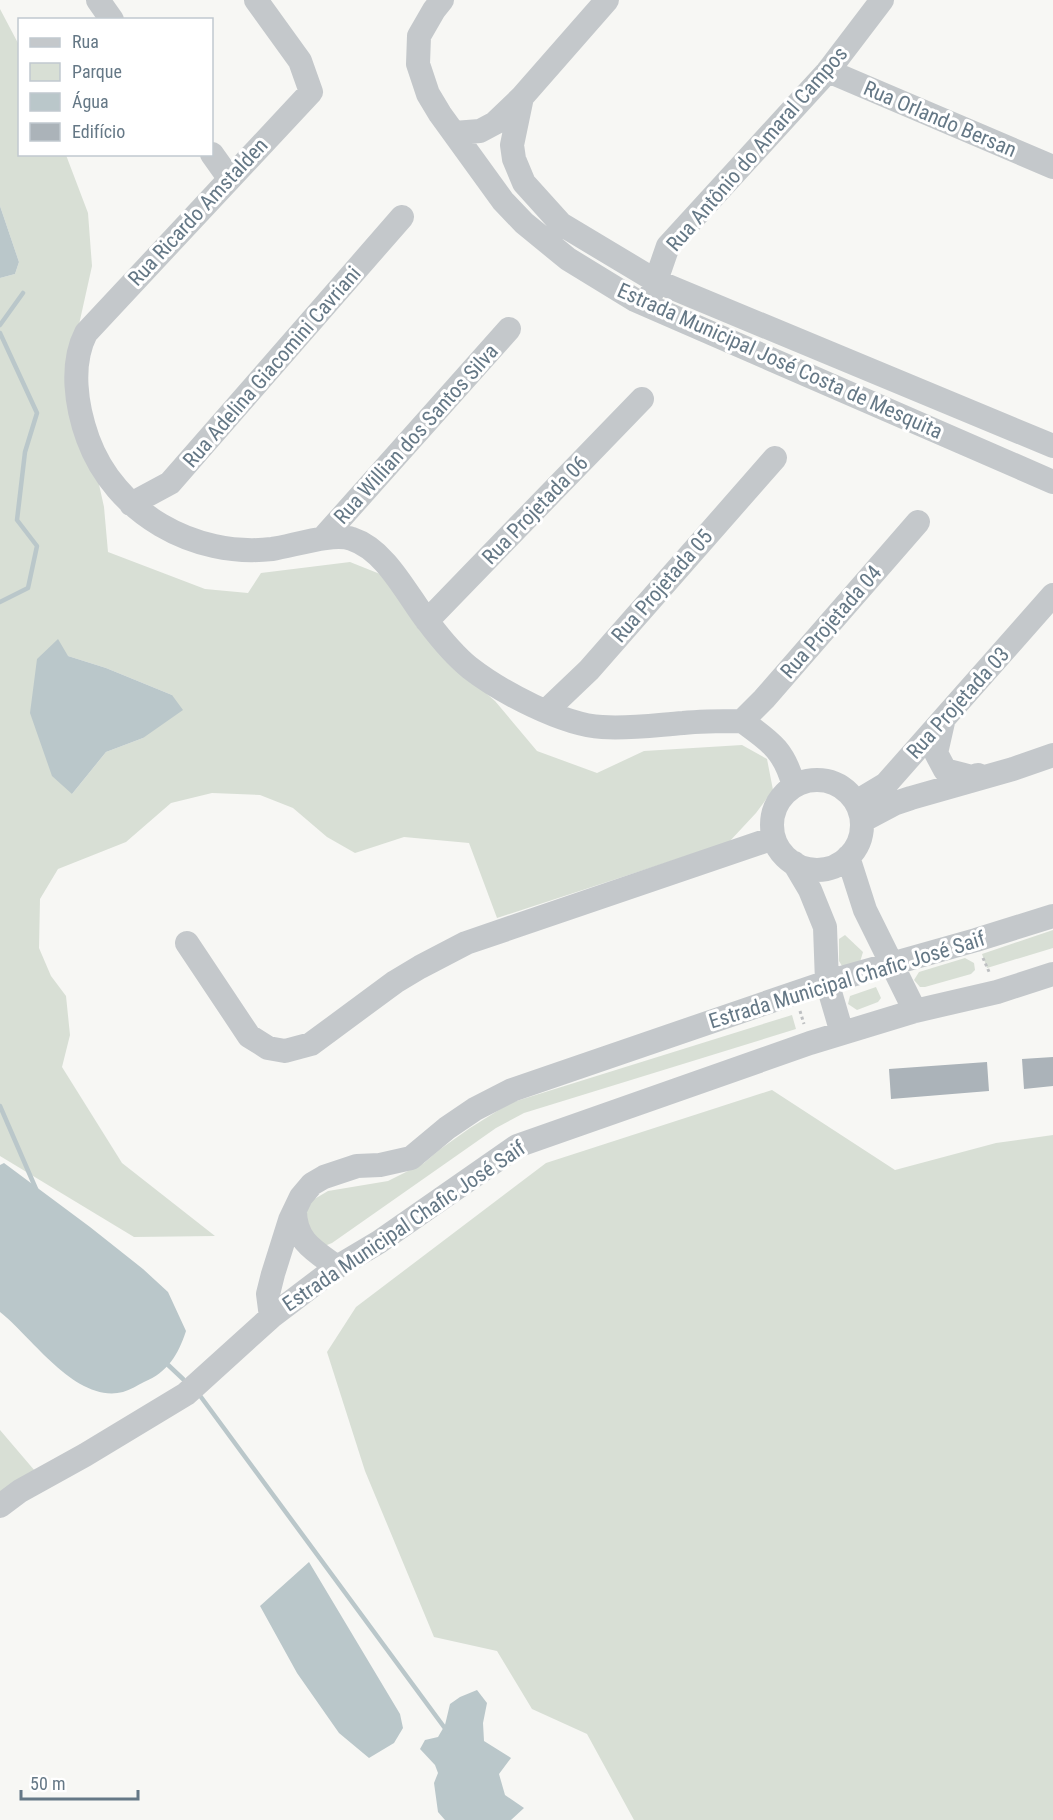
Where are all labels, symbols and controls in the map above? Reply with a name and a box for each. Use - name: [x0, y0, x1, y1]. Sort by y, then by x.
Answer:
- legend: [18, 18, 213, 156]
- text: Rua: [72, 31, 99, 52]
- street label: Rua Antônio do Amaral Campos: [662, 42, 852, 256]
- text: Parque: [72, 61, 122, 82]
- street label: Rua Orlando Bersan: [860, 76, 1020, 162]
- text: Água: [72, 91, 109, 112]
- text: Edifício: [72, 121, 125, 142]
- street label: Rua Ricardo Amstalden: [123, 133, 273, 291]
- street label: Rua Adelina Giacomini Cavriani: [178, 262, 366, 472]
- street label: Estrada Municipal José Costa de Mesquita: [614, 278, 946, 444]
- street label: Rua Willian dos Santos Silva: [329, 339, 503, 529]
- street label: Rua Projetada 06: [477, 451, 593, 569]
- street label: Rua Projetada 05: [607, 525, 717, 647]
- street label: Rua Projetada 04: [776, 561, 886, 683]
- street label: Rua Projetada 03: [902, 642, 1014, 764]
- street label: Estrada Municipal Chafic José Saif: [706, 926, 988, 1033]
- street label: Estrada Municipal Chafic José Saif: [278, 1135, 530, 1316]
- scale bar: [21, 1763, 138, 1801]
- text: 50 m: [30, 1773, 65, 1794]

